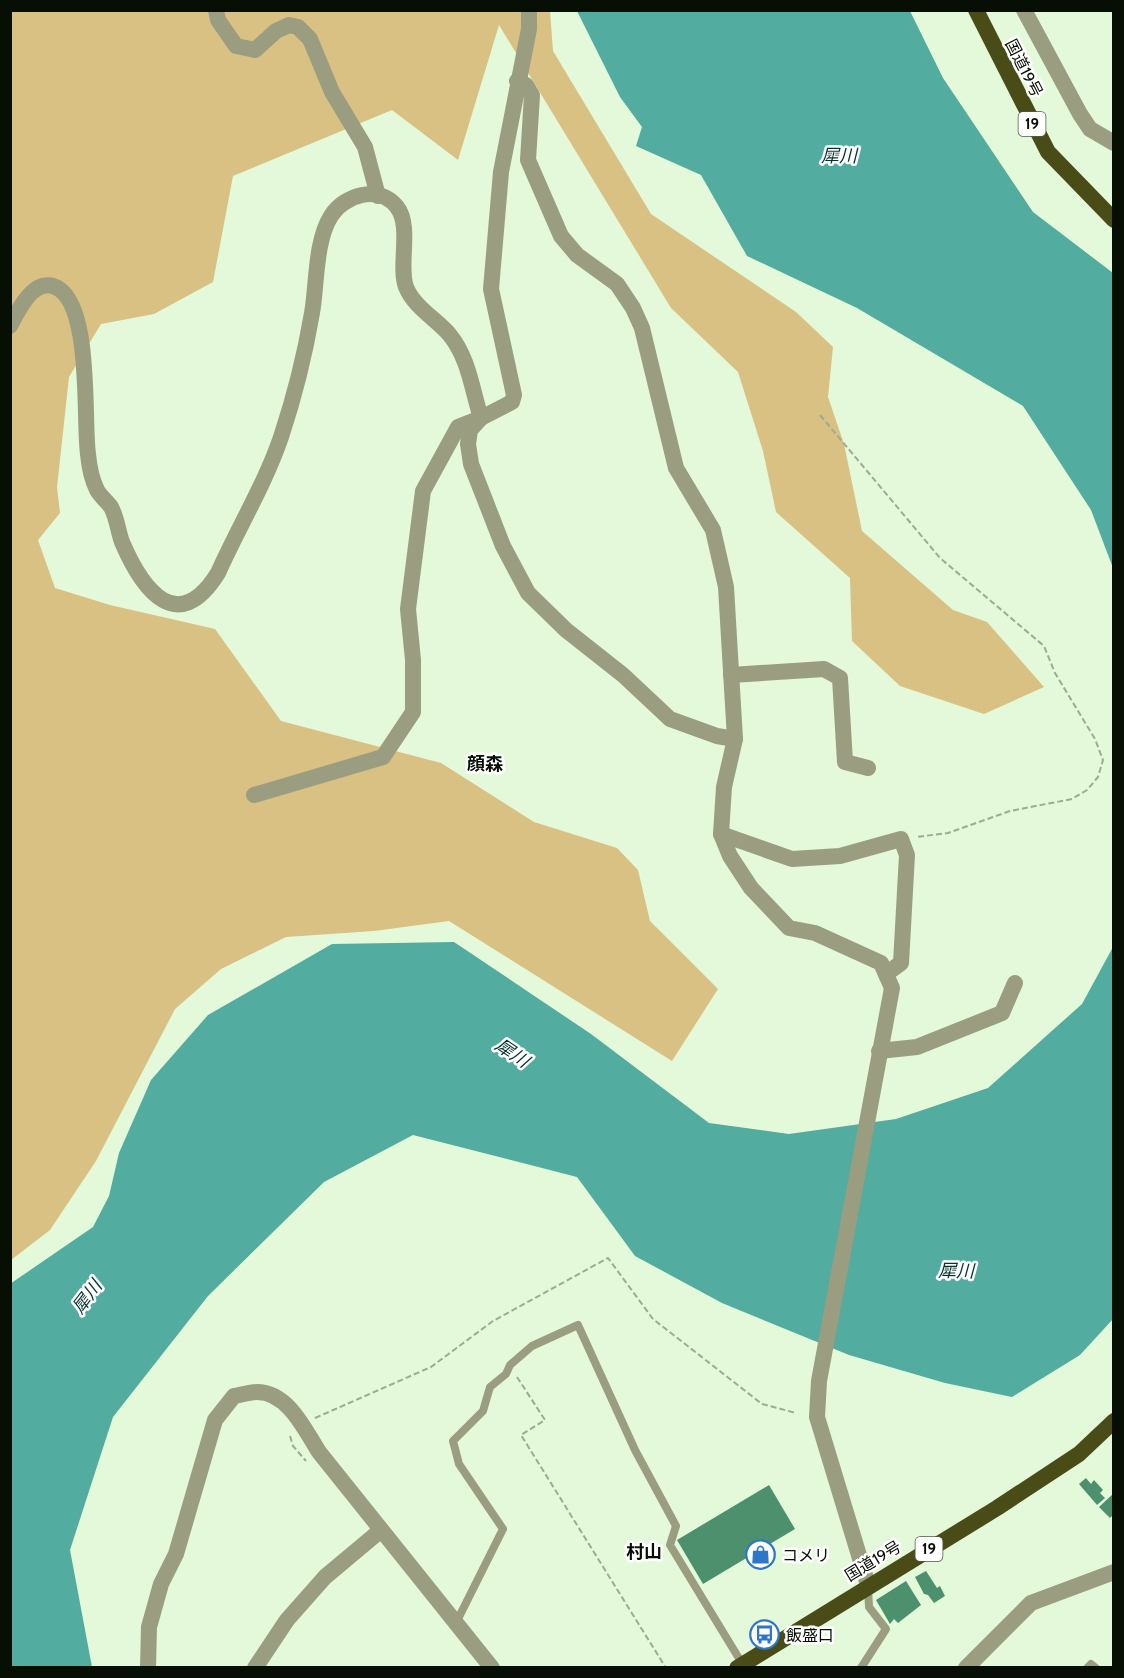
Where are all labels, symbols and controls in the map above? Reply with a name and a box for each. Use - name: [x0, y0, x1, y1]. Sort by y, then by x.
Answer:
- street label: 国道19号: [1001, 36, 1047, 100]
- road number: 19: [1018, 112, 1046, 136]
- water label: 犀川: [821, 145, 859, 167]
- district label: 顔森: [467, 753, 503, 775]
- water label: 犀川: [491, 1034, 535, 1073]
- water label: 犀川: [938, 1260, 976, 1282]
- water label: 犀川: [67, 1274, 108, 1318]
- street label: 国道19号: [841, 1537, 905, 1585]
- road number: 19: [916, 1537, 942, 1561]
- shop icon: コメリ: [745, 1539, 777, 1571]
- district label: 村山: [626, 1541, 662, 1563]
- place label: コメリ: [782, 1546, 830, 1565]
- bus stop icon: 飯盛口: [749, 1619, 781, 1651]
- place label: 飯盛口: [786, 1626, 834, 1645]

